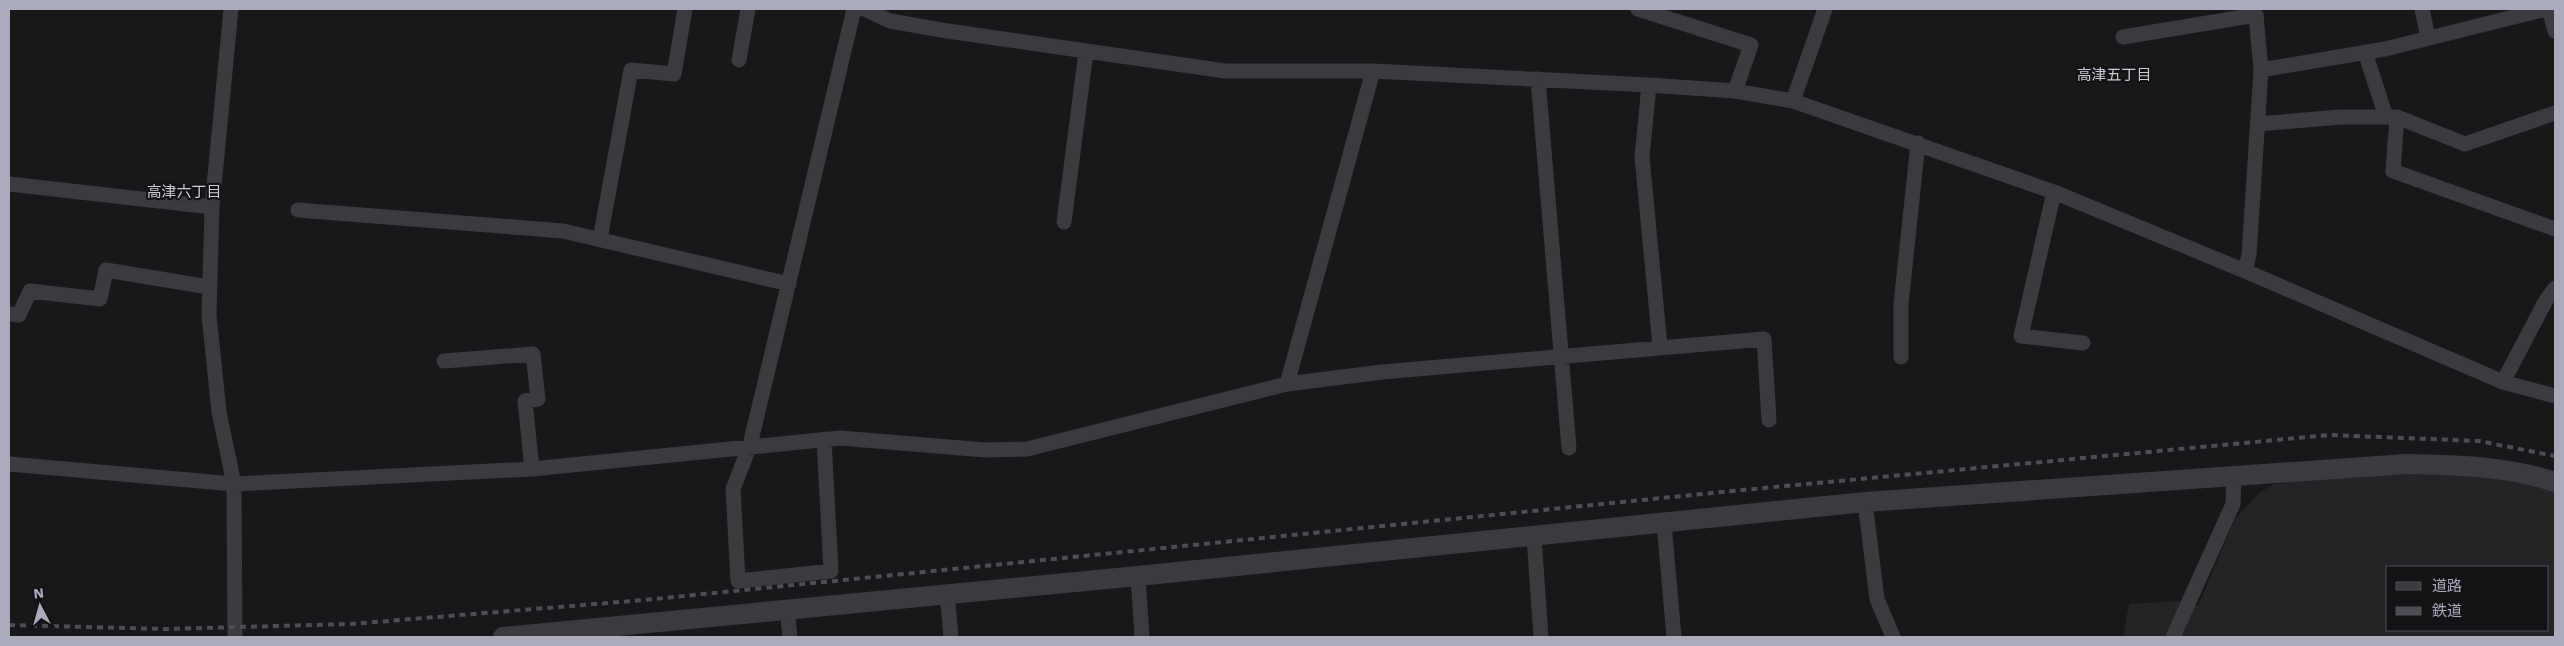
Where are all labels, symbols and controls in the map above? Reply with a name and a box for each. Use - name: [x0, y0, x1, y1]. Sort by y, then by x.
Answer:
- district label: 高津五丁目: [2076, 66, 2152, 84]
- district label: 高津六丁目: [146, 183, 222, 201]
- legend: [2386, 566, 2549, 631]
- text: 道路: [2432, 577, 2462, 595]
- north arrow: [15, 581, 65, 631]
- text: N: [33, 585, 45, 602]
- text: 鉄道: [2432, 602, 2462, 620]

